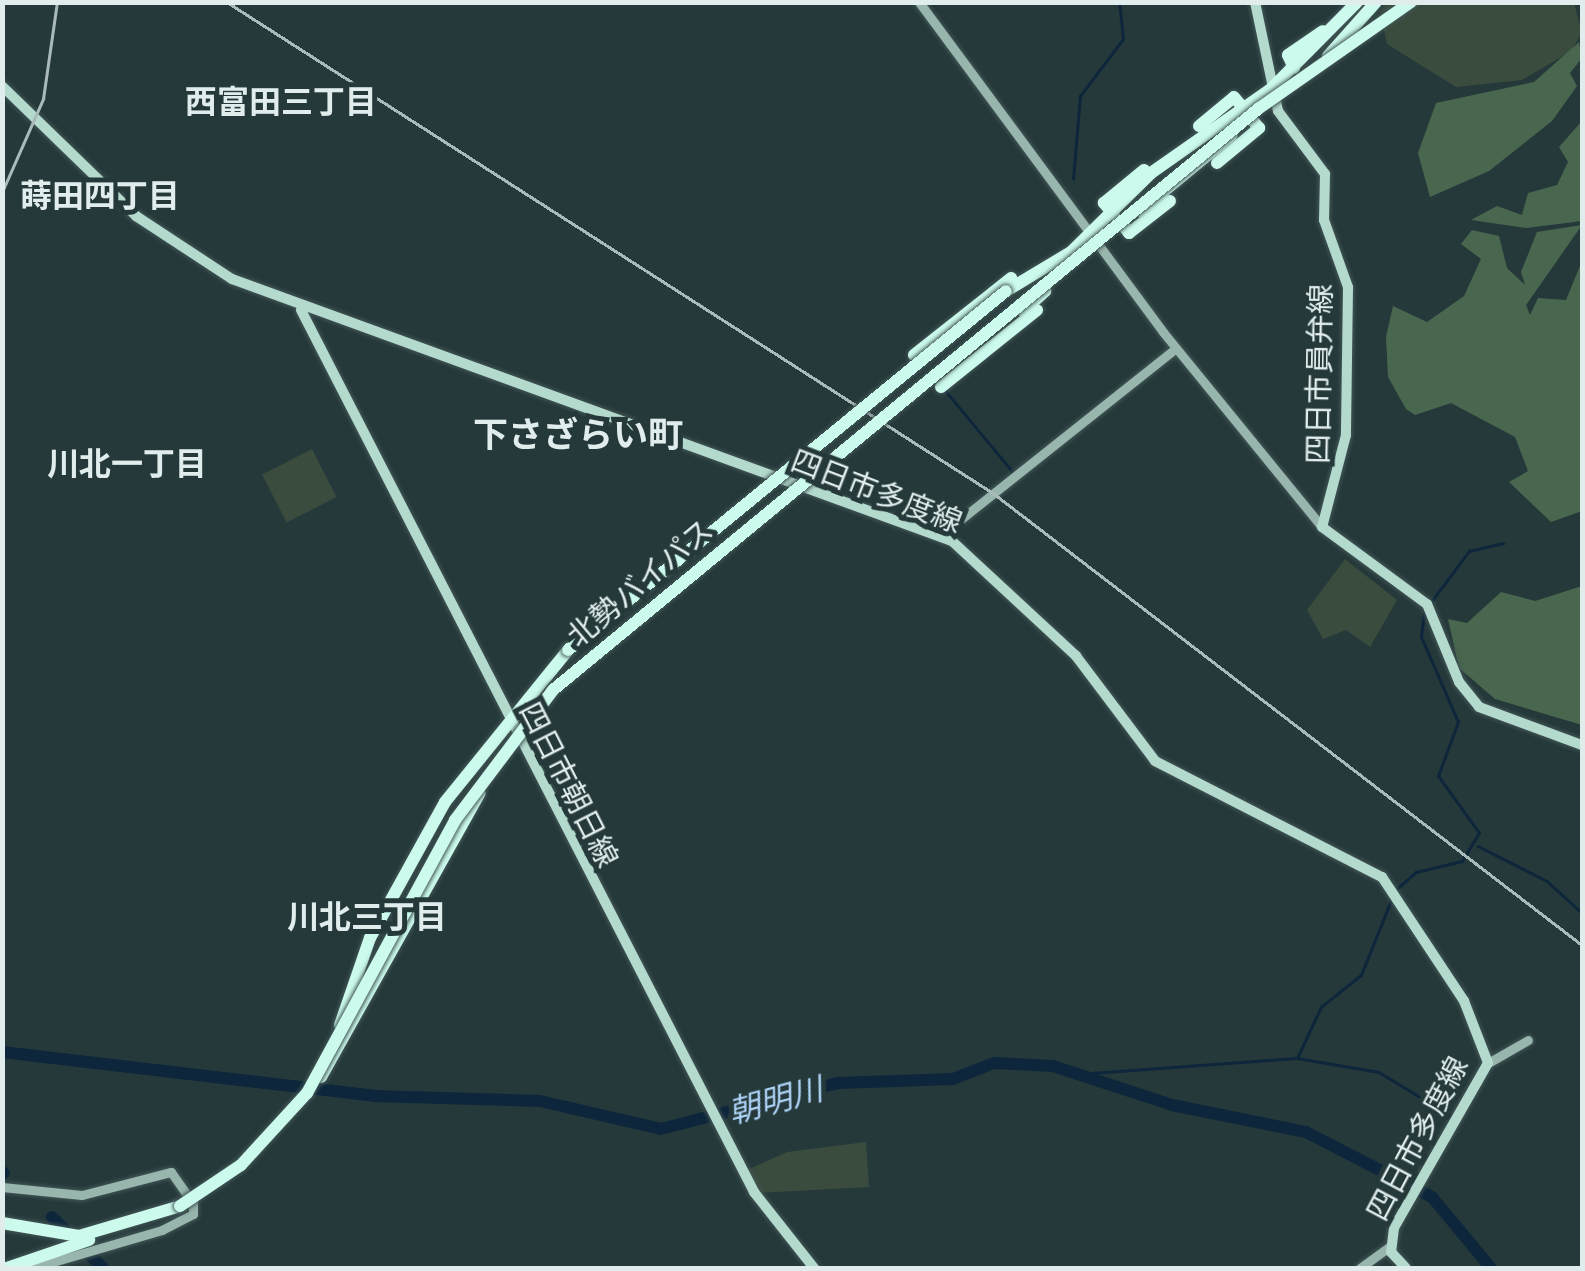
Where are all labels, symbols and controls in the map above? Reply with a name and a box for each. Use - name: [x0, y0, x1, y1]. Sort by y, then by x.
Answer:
- district label: 西富田三丁目: [185, 81, 377, 119]
- district label: 蒔田四丁目: [20, 175, 180, 213]
- street label: 四日市員弁線: [1298, 284, 1338, 464]
- district label: 下さざらい町: [473, 412, 683, 454]
- street label: 四日市多度線: [787, 441, 967, 539]
- district label: 川北一丁目: [47, 443, 207, 481]
- street label: 北勢バイパス: [558, 510, 720, 654]
- street label: 四日市朝日線: [513, 696, 627, 872]
- district label: 川北三丁目: [287, 896, 447, 934]
- street label: 四日市多度線: [1358, 1050, 1474, 1226]
- water label: 朝明川: [724, 1068, 826, 1130]

